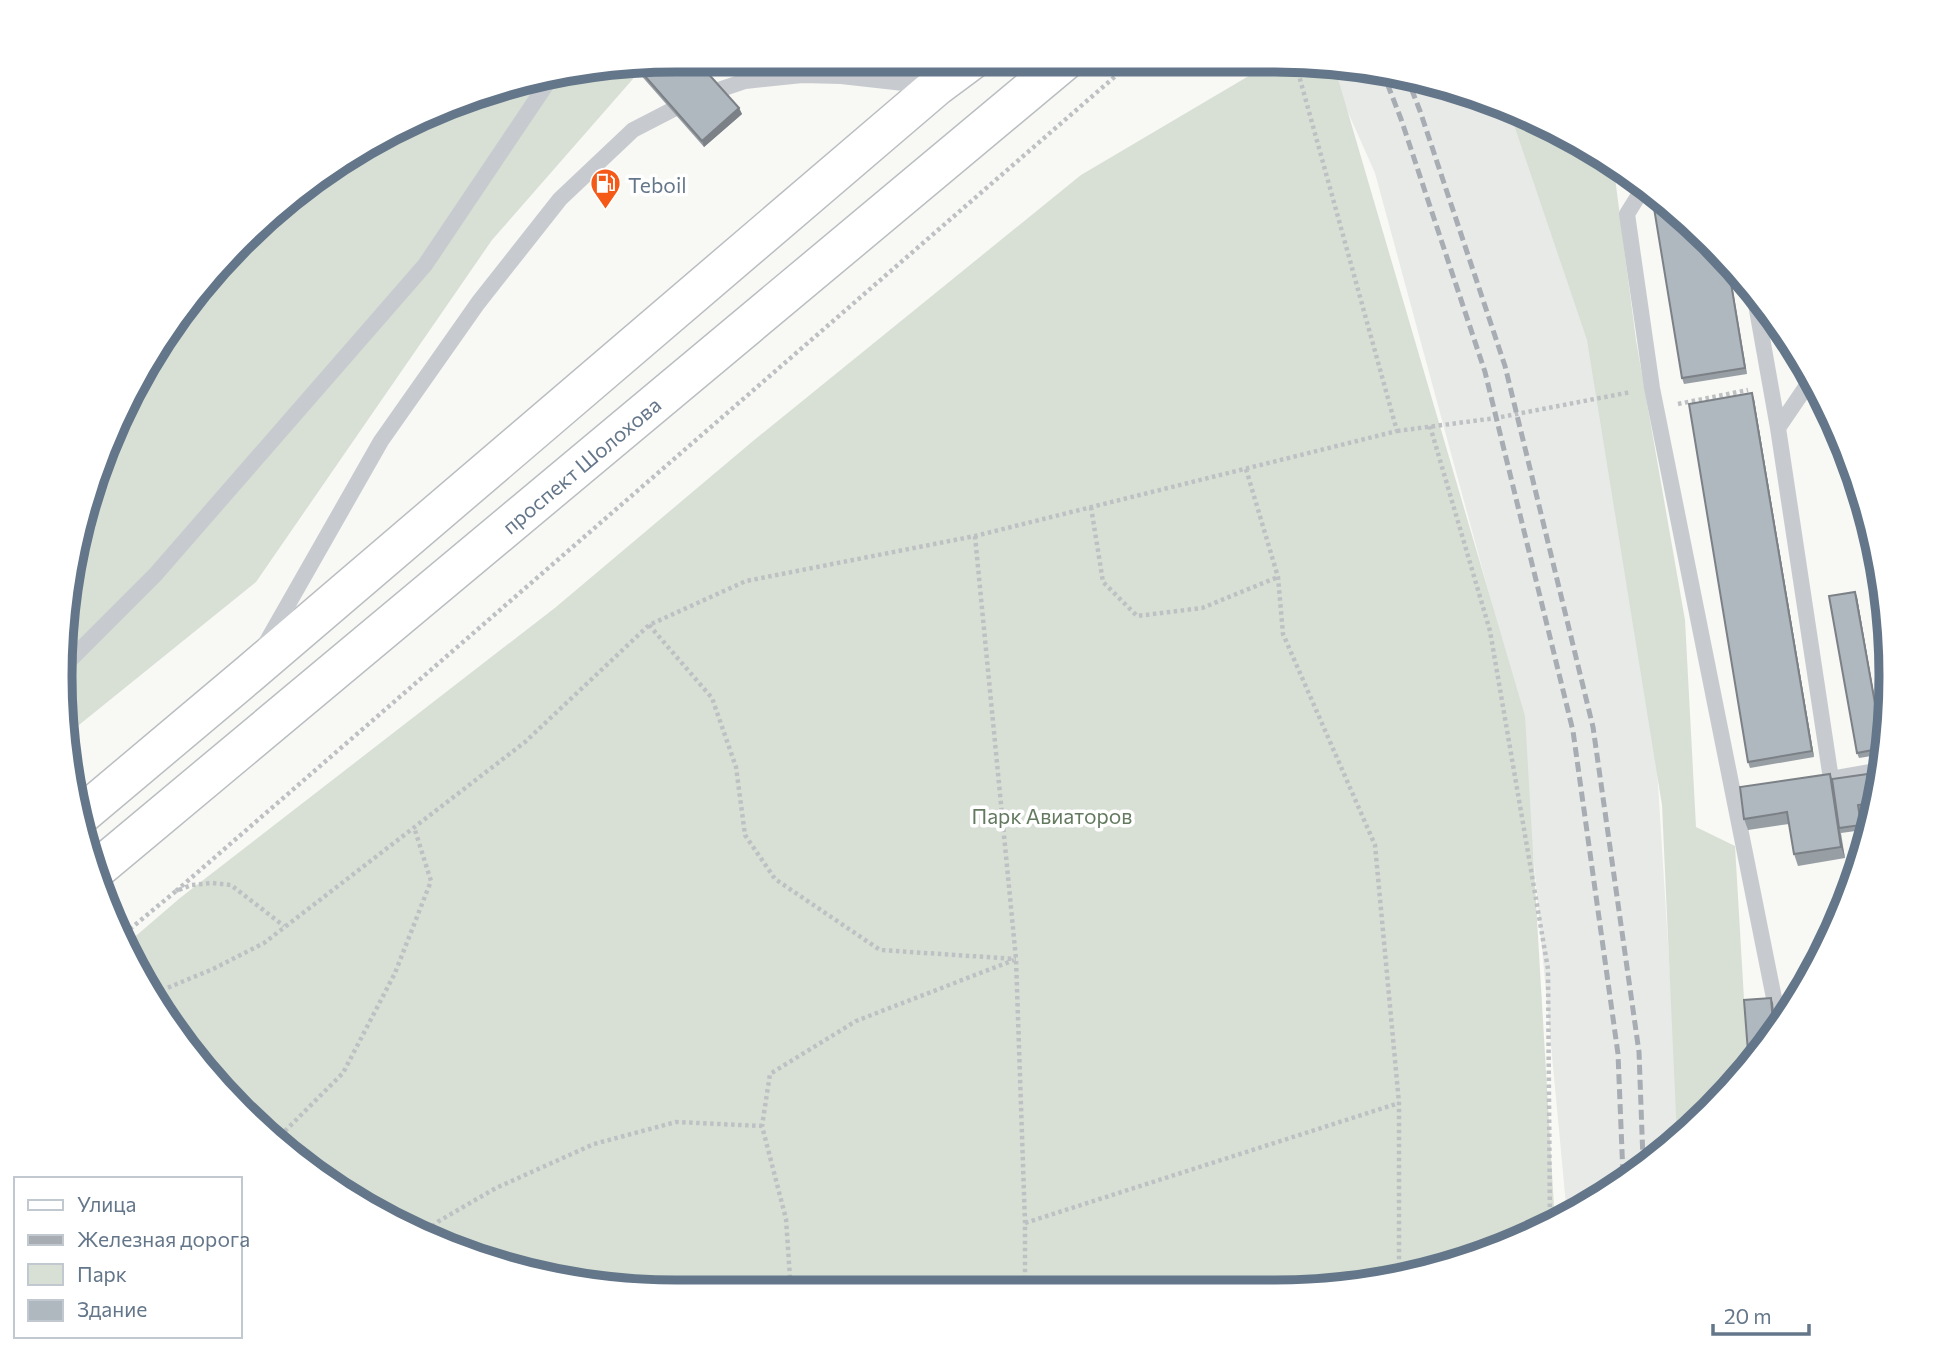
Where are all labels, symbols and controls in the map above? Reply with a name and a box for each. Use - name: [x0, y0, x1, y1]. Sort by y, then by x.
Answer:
- fuel station icon: Teboil: [588, 167, 622, 211]
- place label: Teboil: [628, 172, 687, 197]
- street label: проспект Шолохова: [497, 391, 665, 539]
- park label: Парк Авиаторов: [972, 803, 1132, 828]
- legend: [14, 1177, 242, 1338]
- text: Улица: [77, 1191, 136, 1216]
- text: Железная дорога: [77, 1226, 250, 1251]
- text: Парк: [77, 1261, 127, 1286]
- scale bar: [1713, 1292, 1809, 1336]
- text: Здание: [77, 1296, 147, 1321]
- text: 20 m: [1724, 1303, 1772, 1328]

